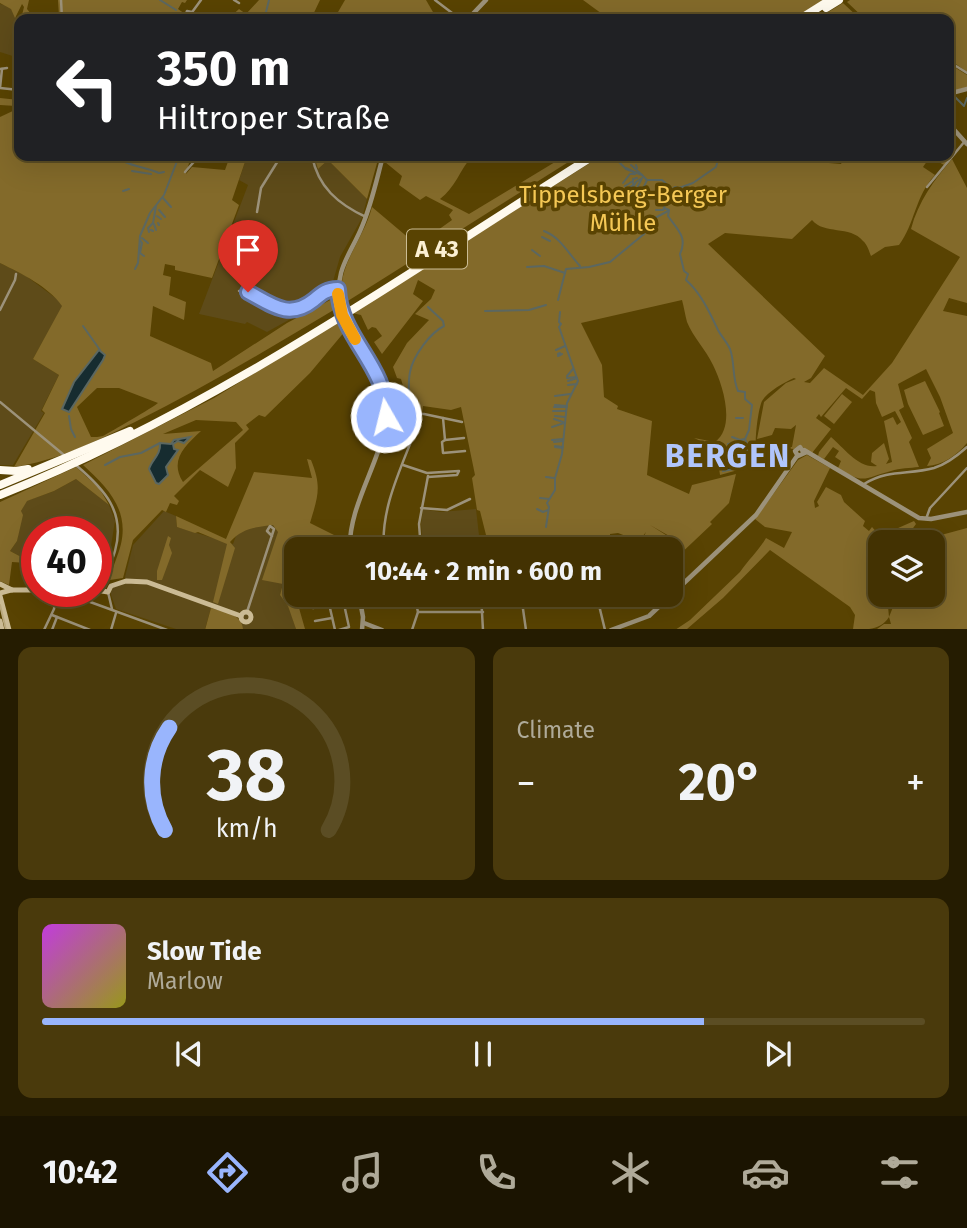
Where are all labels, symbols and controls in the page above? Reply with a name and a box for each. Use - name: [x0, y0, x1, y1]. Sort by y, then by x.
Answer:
- text: 350 m: [157, 39, 290, 98]
- icon: left: [42, 42, 133, 133]
- text: Hiltroper Straße: [157, 99, 390, 137]
- park label: Tippelsberg-Berger Mühle: [519, 181, 728, 237]
- pin: [218, 220, 278, 292]
- road number: A 43: [407, 230, 467, 268]
- icon: arrive: [229, 231, 267, 269]
- position arrow: [349, 380, 423, 454]
- district label: BERGEN: [665, 437, 791, 475]
- speed limit sign: 40: [21, 516, 112, 607]
- map controls: [868, 530, 945, 607]
- button: layers: [868, 530, 945, 607]
- text: 10:44 · 2 min · 600 m: [365, 556, 602, 587]
- text: Climate: [517, 716, 595, 744]
- text: 38: [205, 732, 286, 819]
- text: 20°: [679, 751, 763, 814]
- text: −: [517, 760, 536, 806]
- text: +: [906, 760, 925, 806]
- text: km/h: [215, 813, 277, 843]
- text: Slow Tide: [147, 936, 262, 967]
- text: Marlow: [147, 967, 223, 995]
- icon: previous: [170, 1035, 208, 1073]
- icon: pause: [464, 1035, 502, 1073]
- icon: next: [759, 1035, 797, 1073]
- icon: directions: [203, 1148, 252, 1197]
- icon: music: [338, 1148, 387, 1197]
- icon: phone: [472, 1148, 521, 1197]
- icon: climate: [606, 1148, 655, 1197]
- icon: car: [741, 1148, 790, 1197]
- icon: filters: [875, 1148, 924, 1197]
- text: 10:42: [43, 1153, 118, 1191]

